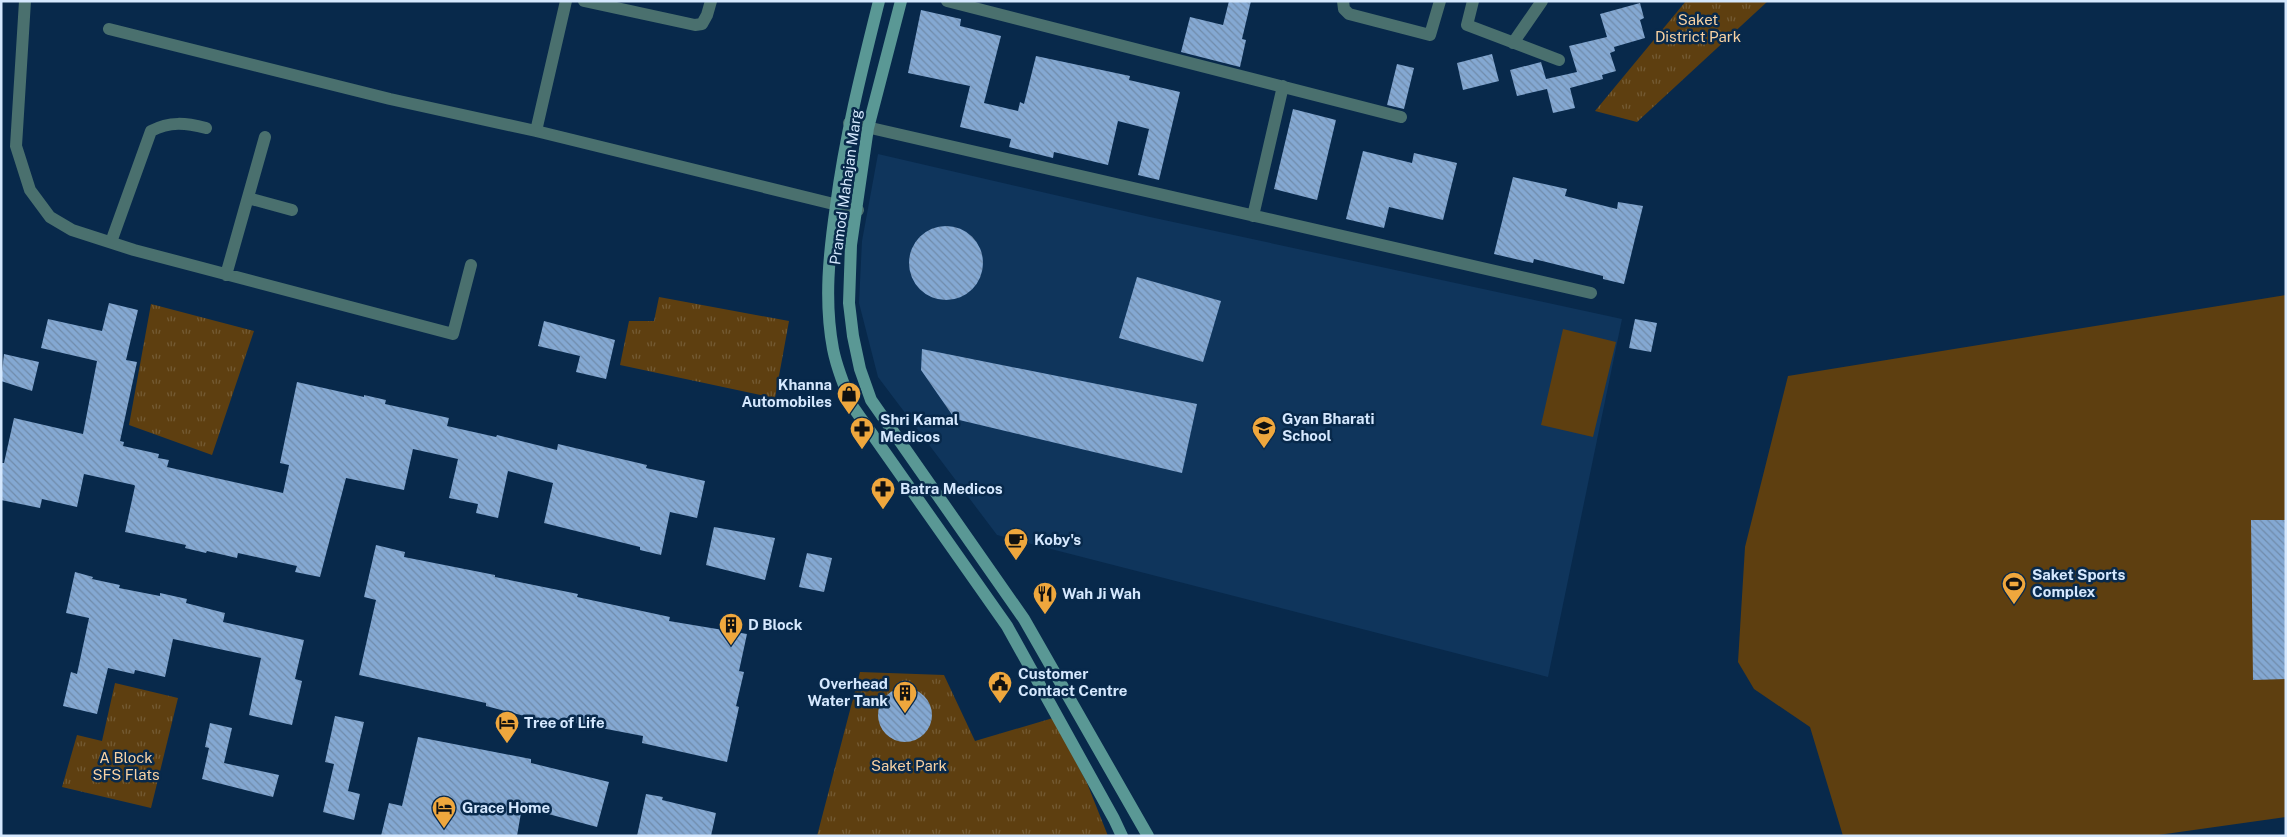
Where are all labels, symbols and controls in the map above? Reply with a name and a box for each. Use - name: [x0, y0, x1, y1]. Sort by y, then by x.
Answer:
- park label: Saket District Park: [1655, 11, 1741, 45]
- street label: Pramod Mahajan Marg: [826, 108, 865, 266]
- place label: Khanna Automobiles: [741, 376, 832, 410]
- shop icon: Khanna Automobiles: [836, 381, 862, 415]
- place label: Gyan Bharati School: [1282, 410, 1374, 444]
- place label: Shri Kamal Medicos: [880, 411, 959, 445]
- school or university icon: Gyan Bharati School: [1251, 415, 1277, 449]
- pharmacy icon: Shri Kamal Medicos: [849, 416, 875, 450]
- pharmacy icon: Batra Medicos: [870, 476, 896, 510]
- place label: Batra Medicos: [900, 480, 1003, 497]
- cafe icon: Koby's: [1003, 527, 1029, 561]
- place label: Koby's: [1034, 531, 1081, 548]
- place label: Saket Sports Complex: [2032, 566, 2126, 600]
- sports icon: Saket Sports Complex: [2001, 571, 2027, 605]
- restaurant icon: Wah Ji Wah: [1032, 581, 1058, 615]
- place label: Wah Ji Wah: [1062, 585, 1141, 602]
- building icon: D Block: [718, 612, 744, 646]
- place label: D Block: [748, 616, 803, 633]
- place label: Customer Contact Centre: [1018, 665, 1128, 699]
- public building icon: Customer Contact Centre: [987, 670, 1013, 704]
- place label: Overhead Water Tank: [807, 675, 888, 709]
- building icon: Overhead Water Tank: [892, 680, 918, 714]
- hotel icon: Tree of Life: [494, 710, 520, 744]
- place label: Tree of Life: [524, 714, 605, 731]
- park label: A Block SFS Flats: [92, 749, 160, 783]
- park label: Saket Park: [871, 757, 947, 774]
- hotel icon: Grace Home: [431, 795, 457, 829]
- place label: Grace Home: [462, 799, 550, 816]

